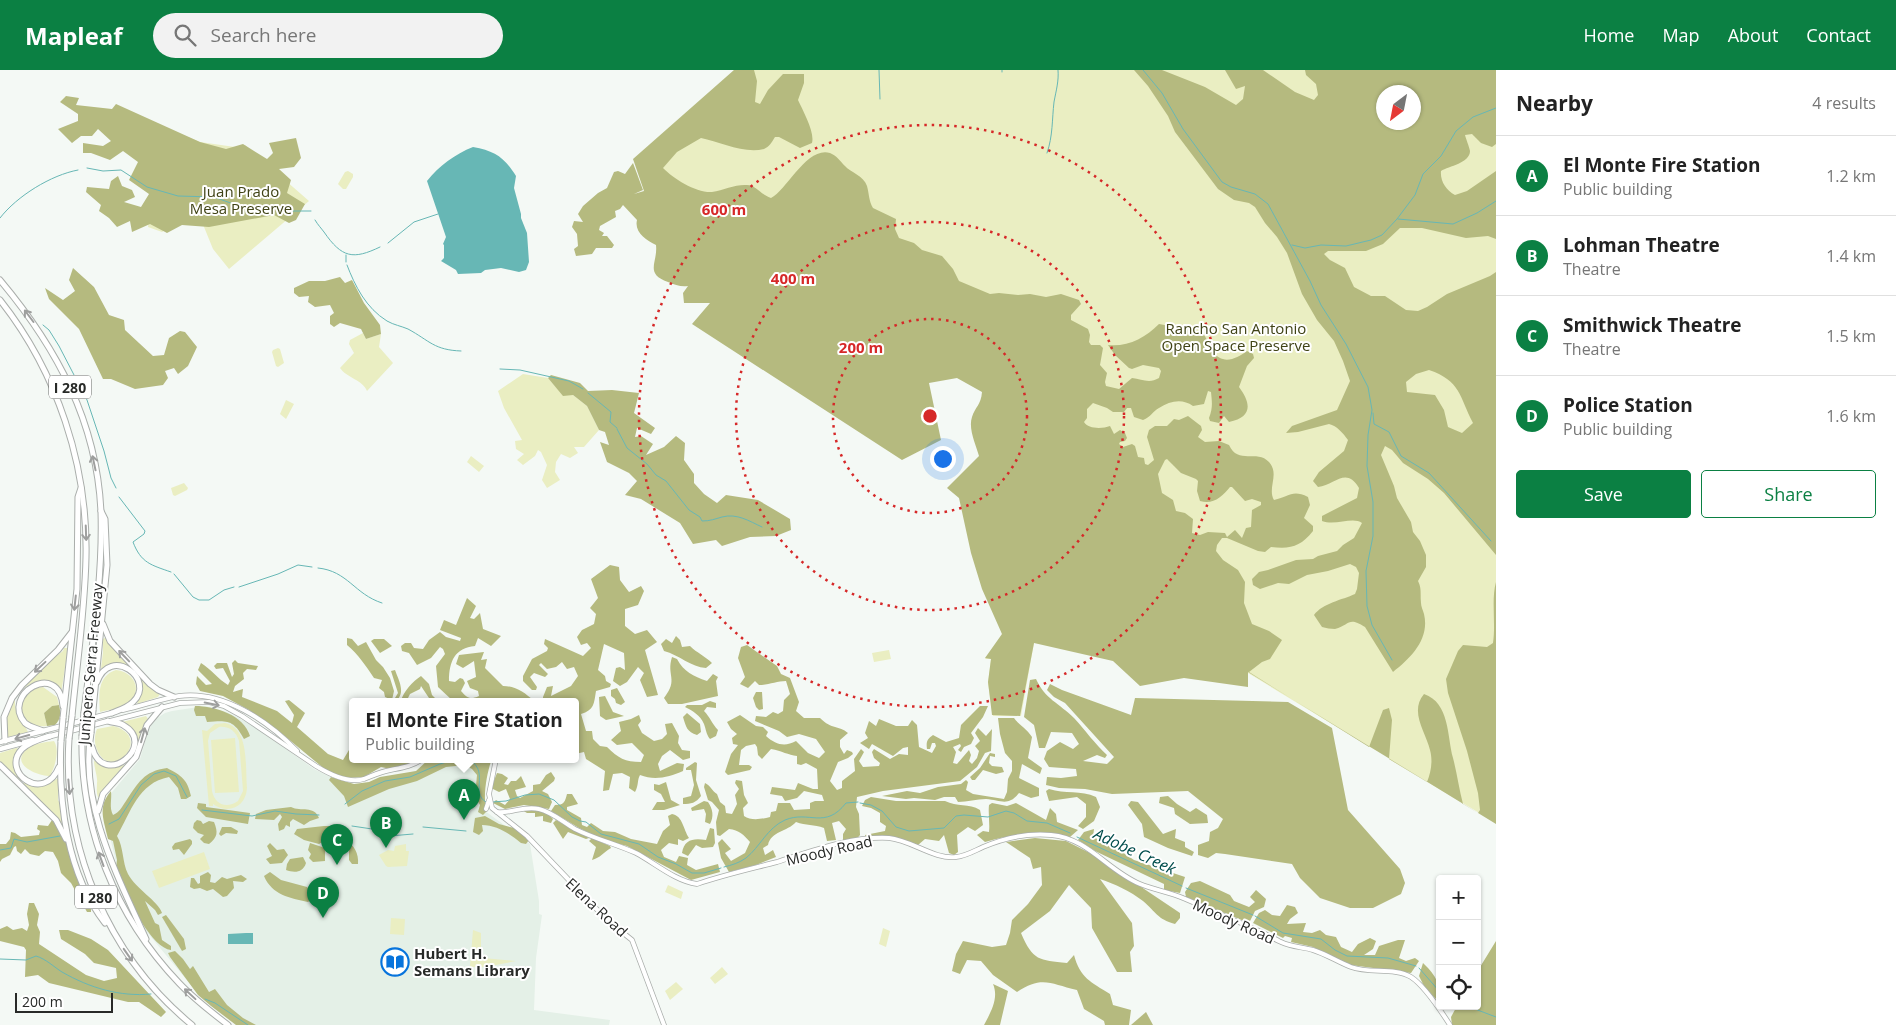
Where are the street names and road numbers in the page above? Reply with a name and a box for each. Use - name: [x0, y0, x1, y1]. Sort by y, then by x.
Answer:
- road number: I 280: [49, 376, 91, 398]
- street label: Junipero Serra Freeway: [73, 582, 107, 748]
- street label: Moody Road: [784, 830, 874, 870]
- street label: Elena Road: [562, 873, 632, 941]
- road number: I 280: [75, 886, 117, 909]
- street label: Moody Road: [1190, 894, 1278, 948]

